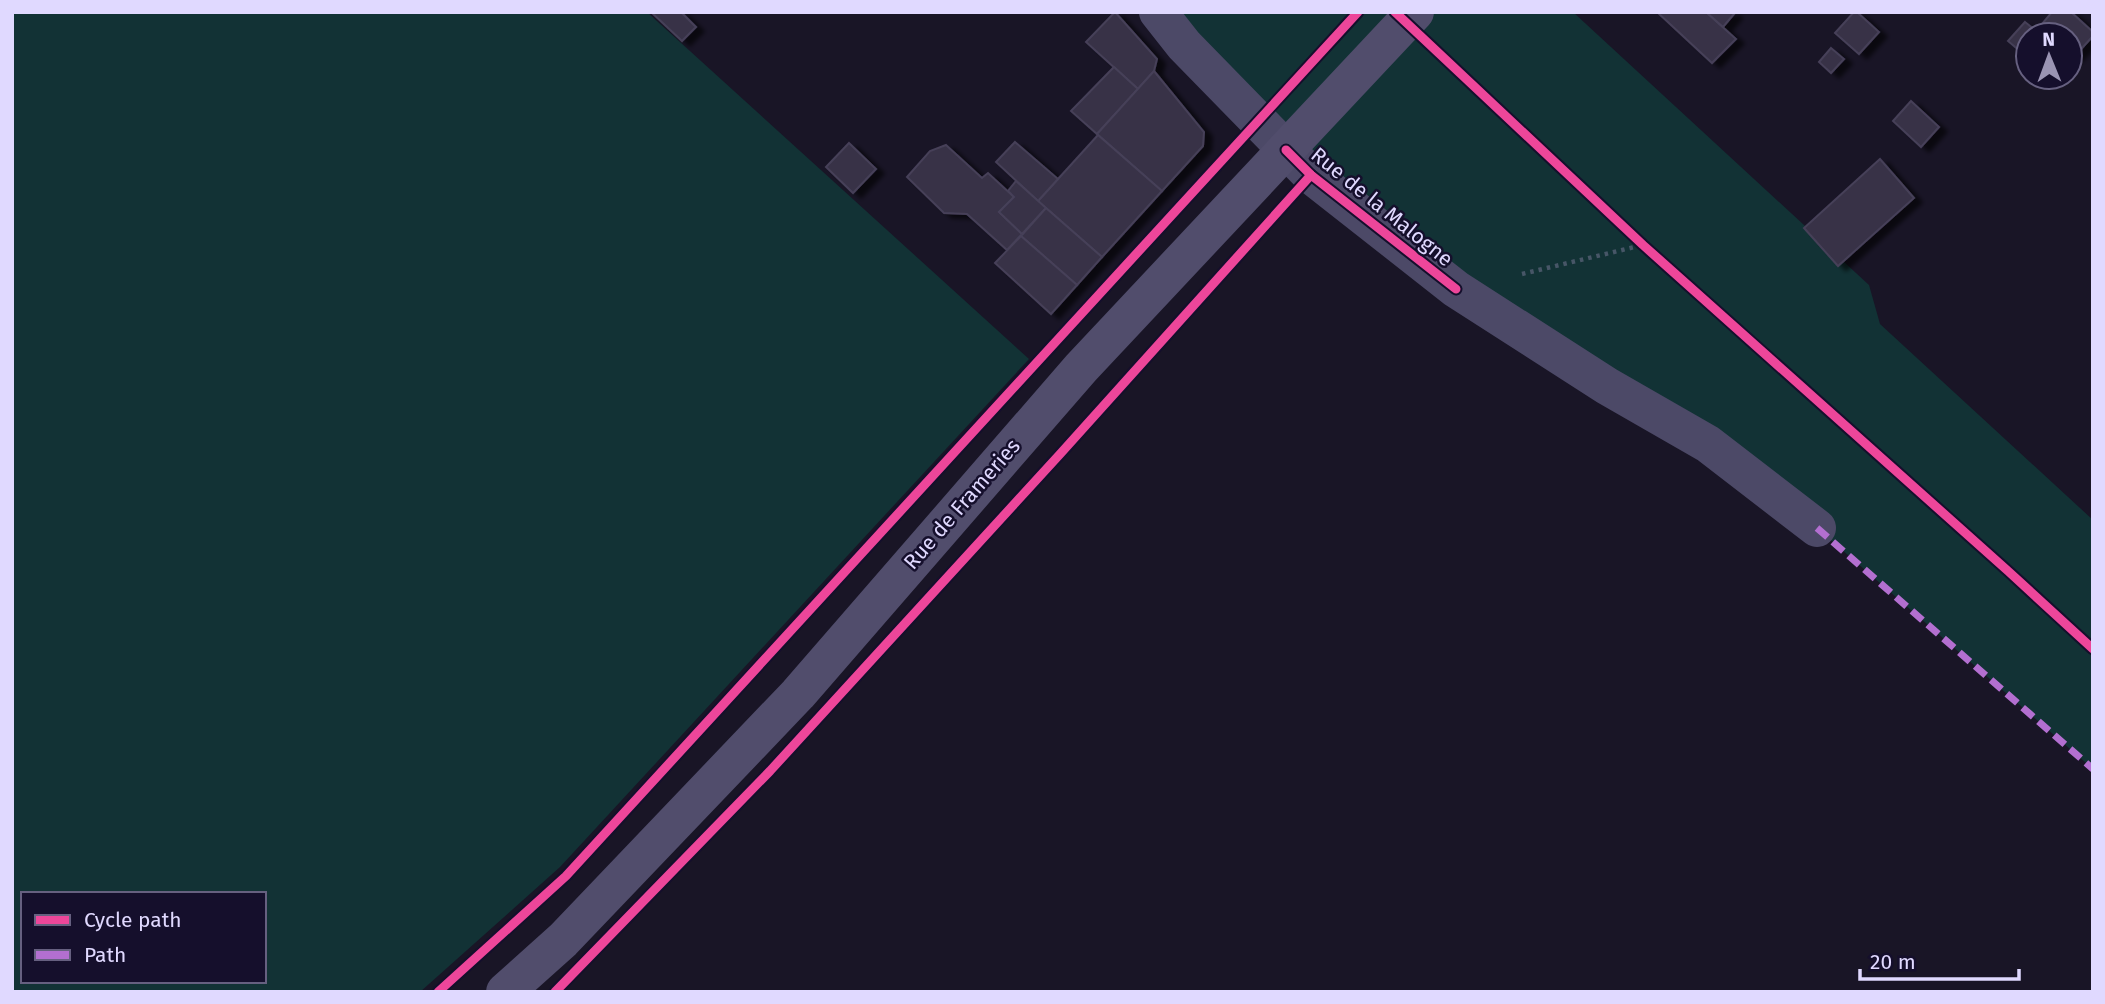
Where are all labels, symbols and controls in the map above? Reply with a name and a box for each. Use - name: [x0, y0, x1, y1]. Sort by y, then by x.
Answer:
- north arrow: [2014, 21, 2084, 91]
- text: N: [2042, 28, 2055, 51]
- street label: Rue de la Malogne: [1306, 142, 1458, 272]
- street label: Rue de Frameries: [898, 433, 1026, 575]
- legend: [21, 892, 266, 983]
- text: Cycle path: [84, 907, 182, 933]
- scale bar: [1860, 937, 2019, 981]
- text: Path: [84, 942, 126, 968]
- text: 20 m: [1870, 949, 1916, 975]

